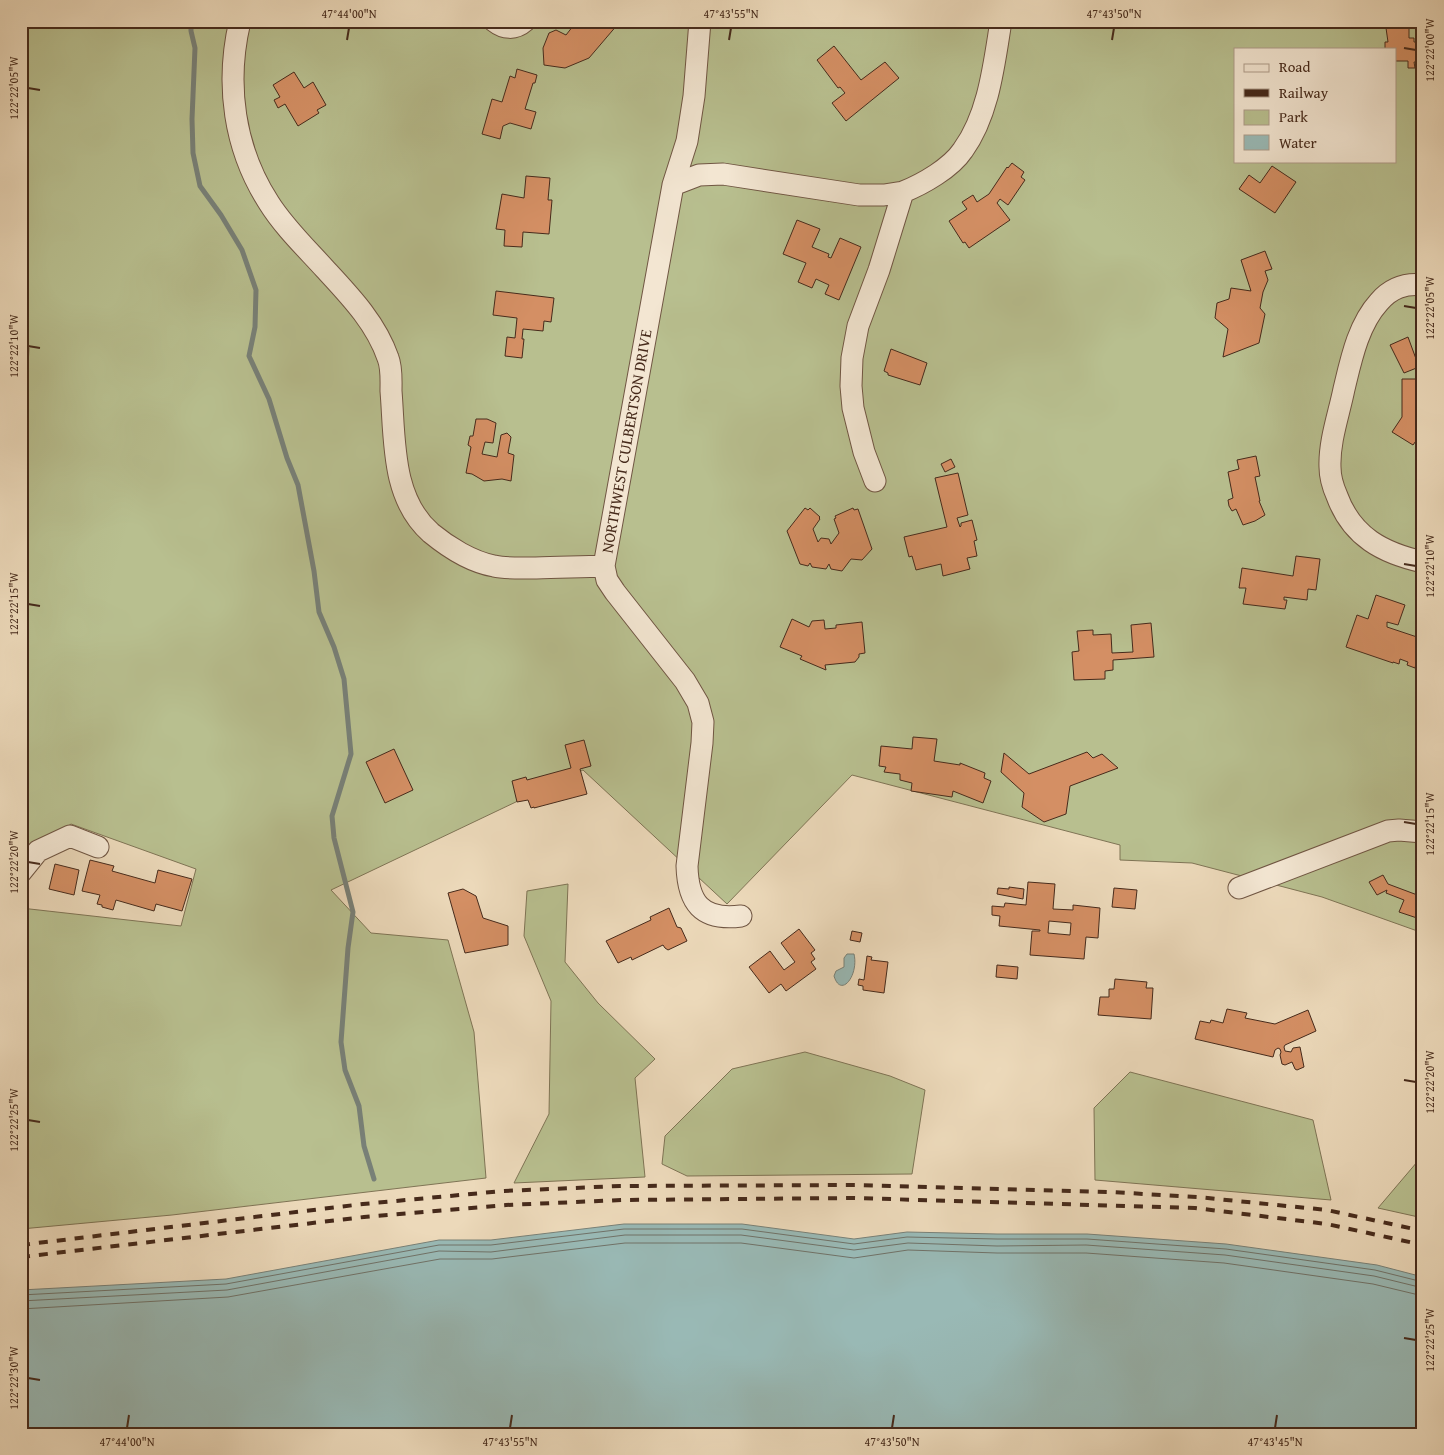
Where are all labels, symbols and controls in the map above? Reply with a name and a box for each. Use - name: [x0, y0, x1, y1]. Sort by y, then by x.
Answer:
- text: 47°44'00"N: [321, 5, 377, 22]
- text: 47°43'55"N: [703, 5, 759, 22]
- text: 47°43'50"N: [1086, 5, 1142, 22]
- text: 122°22'00"W: [1421, 18, 1438, 82]
- legend: [1234, 48, 1396, 162]
- text: 122°22'05"W: [5, 56, 22, 120]
- text: Road: [1279, 56, 1310, 77]
- text: Railway: [1279, 82, 1329, 103]
- text: Park: [1279, 106, 1308, 127]
- text: Water: [1279, 132, 1317, 153]
- text: 122°22'05"W: [1421, 276, 1438, 340]
- text: 122°22'10"W: [5, 314, 22, 378]
- street label: NORTHWEST CULBERTSON DRIVE: [595, 327, 657, 555]
- text: 122°22'10"W: [1421, 534, 1438, 598]
- text: 122°22'15"W: [5, 572, 22, 636]
- text: 122°22'15"W: [1421, 792, 1438, 856]
- text: 122°22'20"W: [5, 830, 22, 894]
- text: 122°22'20"W: [1421, 1050, 1438, 1114]
- text: 122°22'25"W: [5, 1088, 22, 1152]
- text: 122°22'25"W: [1421, 1308, 1438, 1372]
- text: 122°22'30"W: [5, 1346, 22, 1410]
- text: 47°44'00"N: [99, 1433, 155, 1450]
- text: 47°43'55"N: [482, 1433, 538, 1450]
- text: 47°43'50"N: [864, 1433, 920, 1450]
- text: 47°43'45"N: [1247, 1433, 1303, 1450]

